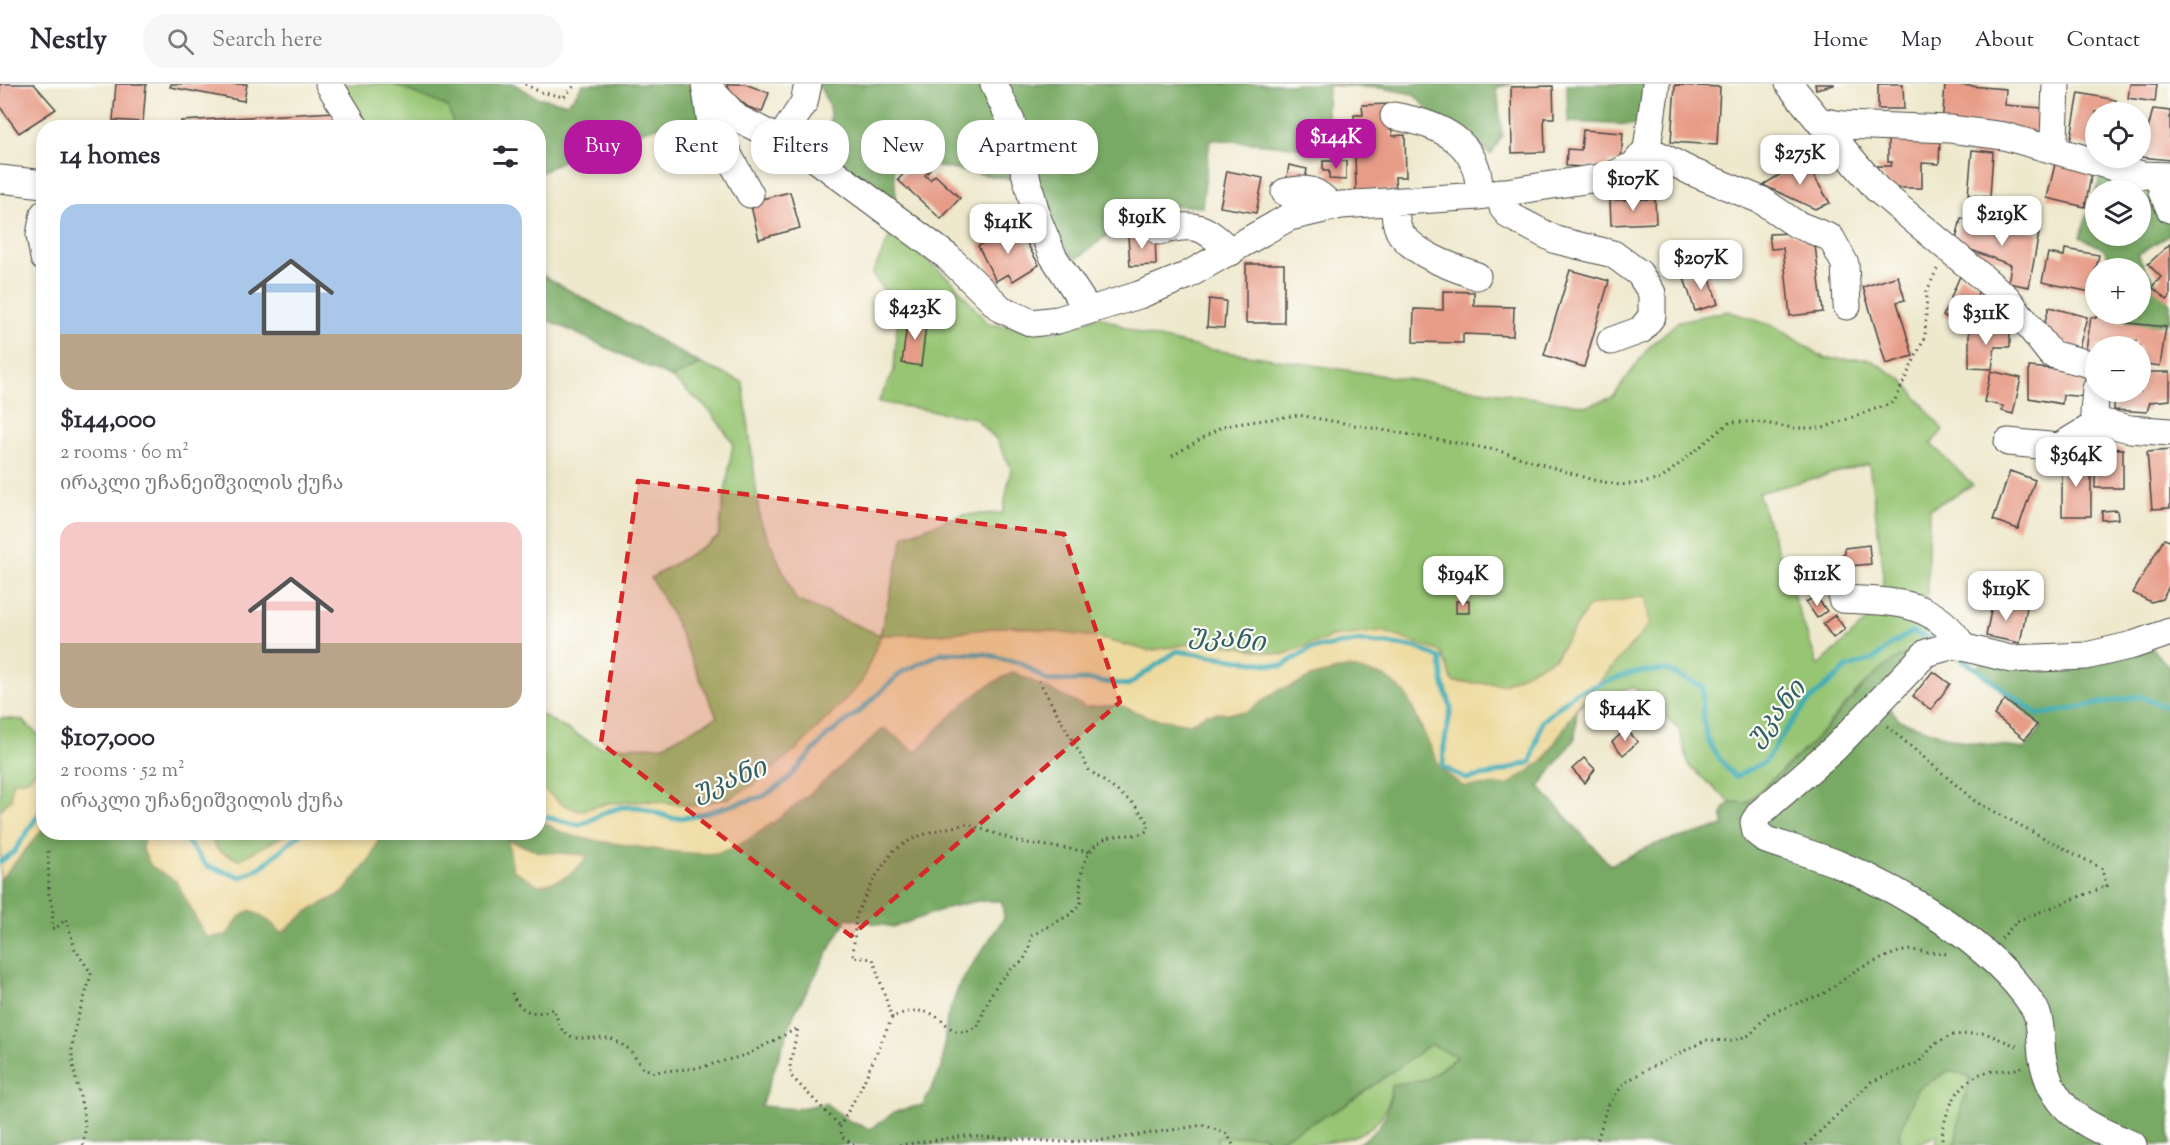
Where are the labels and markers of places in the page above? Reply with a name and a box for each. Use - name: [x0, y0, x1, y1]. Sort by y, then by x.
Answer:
- pin: $144K: [1294, 119, 1378, 170]
- pin: $275K: [1758, 135, 1842, 186]
- pin: $107K: [1591, 161, 1675, 212]
- pin: $219K: [1960, 196, 2044, 247]
- pin: $191K: [1100, 199, 1184, 250]
- pin: $141K: [966, 204, 1050, 255]
- pin: $207K: [1659, 240, 1743, 291]
- pin: $423K: [873, 290, 957, 341]
- pin: $311K: [1944, 295, 2028, 346]
- pin: $364K: [2034, 437, 2118, 488]
- pin: $194K: [1421, 556, 1505, 607]
- pin: $112K: [1775, 556, 1859, 607]
- pin: $119K: [1964, 571, 2048, 622]
- pin: $144K: [1583, 691, 1667, 742]

